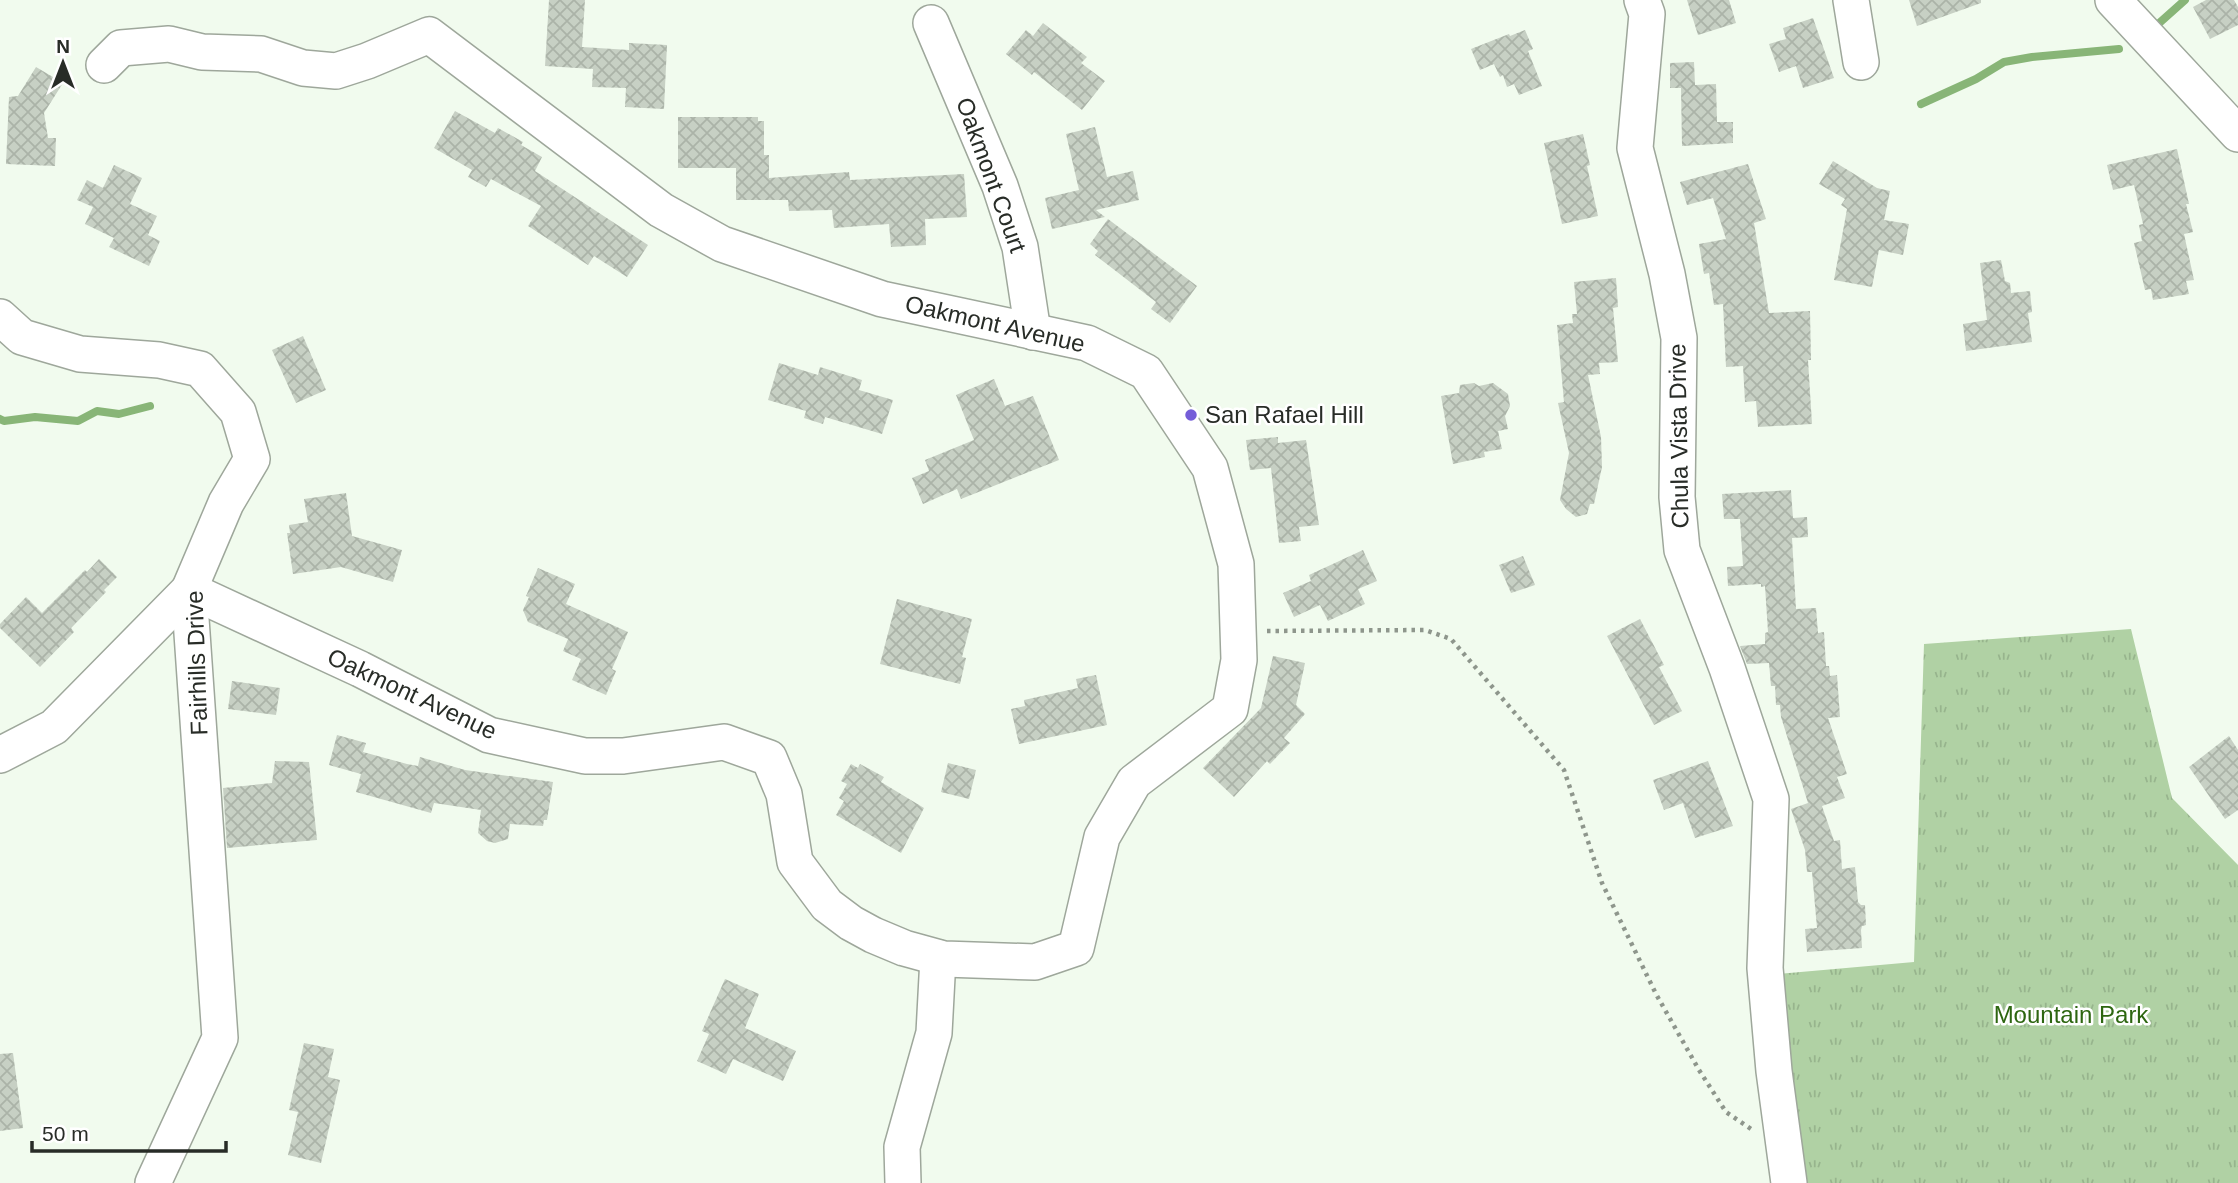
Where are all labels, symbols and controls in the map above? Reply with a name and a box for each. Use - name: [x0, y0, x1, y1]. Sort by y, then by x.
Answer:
- north arrow: [28, 28, 98, 98]
- text: N: [56, 36, 70, 57]
- street label: Oakmont Court: [951, 94, 1032, 256]
- street label: Oakmont Avenue: [903, 290, 1088, 357]
- street label: Chula Vista Drive: [1663, 343, 1694, 529]
- place label: San Rafael Hill: [1205, 401, 1364, 428]
- marker: San Rafael Hill: [1183, 407, 1199, 423]
- street label: Fairhills Drive: [180, 590, 213, 736]
- street label: Oakmont Avenue: [323, 642, 501, 745]
- park label: Mountain Park: [1994, 1001, 2149, 1028]
- scale bar: [32, 1110, 226, 1154]
- text: 50 m: [42, 1122, 89, 1145]

